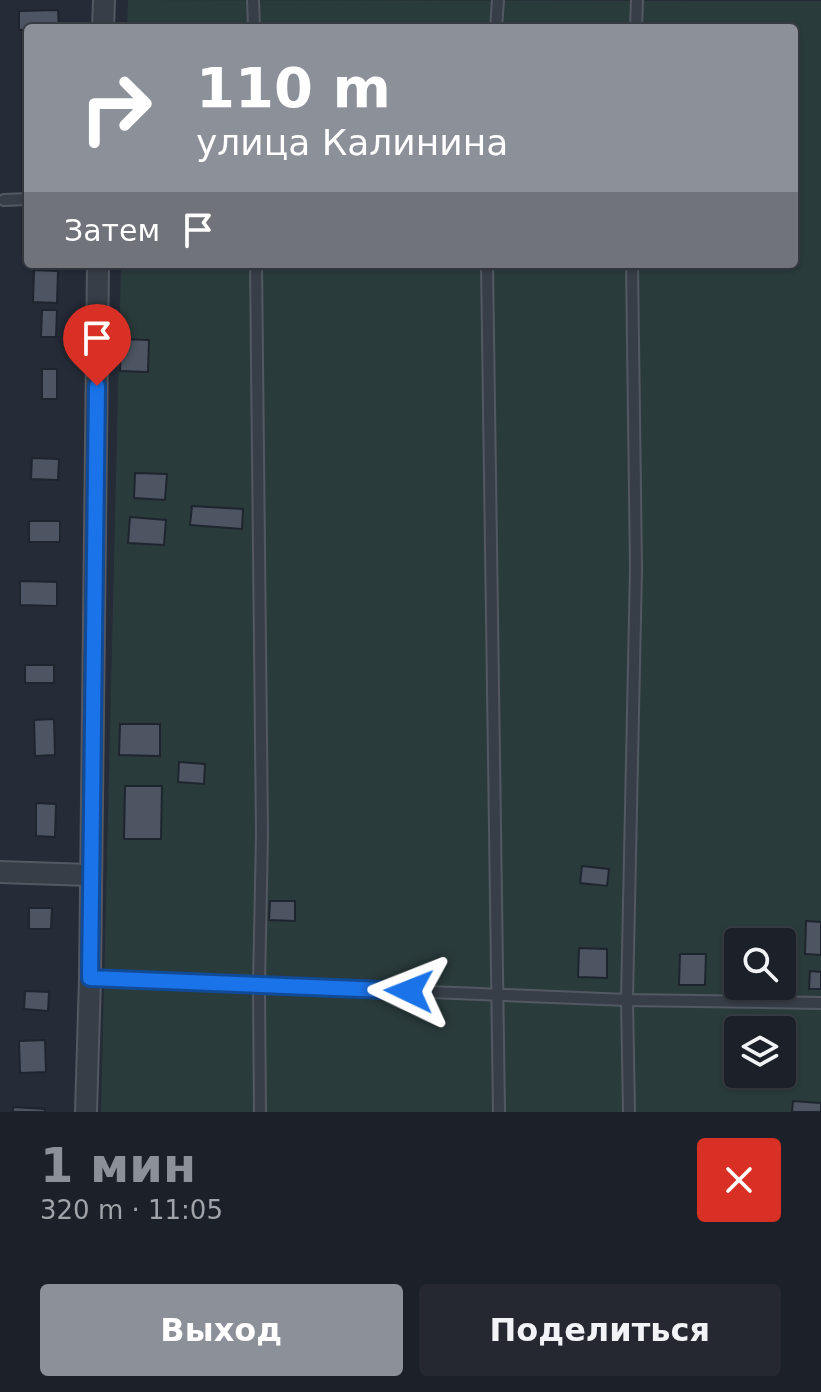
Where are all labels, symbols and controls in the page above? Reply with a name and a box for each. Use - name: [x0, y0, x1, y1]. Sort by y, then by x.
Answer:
- text: 110 m: [196, 55, 391, 120]
- icon: right: [64, 56, 168, 160]
- text: улица Калинина: [196, 122, 508, 163]
- icon: arrive: [176, 208, 220, 252]
- text: Затем: [64, 213, 160, 248]
- pin: [63, 304, 131, 386]
- icon: arrive: [75, 316, 119, 360]
- map controls: [724, 928, 796, 1088]
- button: search: [724, 928, 796, 1000]
- position arrow: [367, 949, 451, 1033]
- button: layers: [724, 1016, 796, 1088]
- text: 1 мин: [40, 1137, 196, 1193]
- button: close: [697, 1138, 781, 1222]
- text: 320 m · 11:05: [40, 1195, 223, 1225]
- button: Выход: [40, 1284, 403, 1376]
- button: Поделиться: [419, 1284, 781, 1376]

